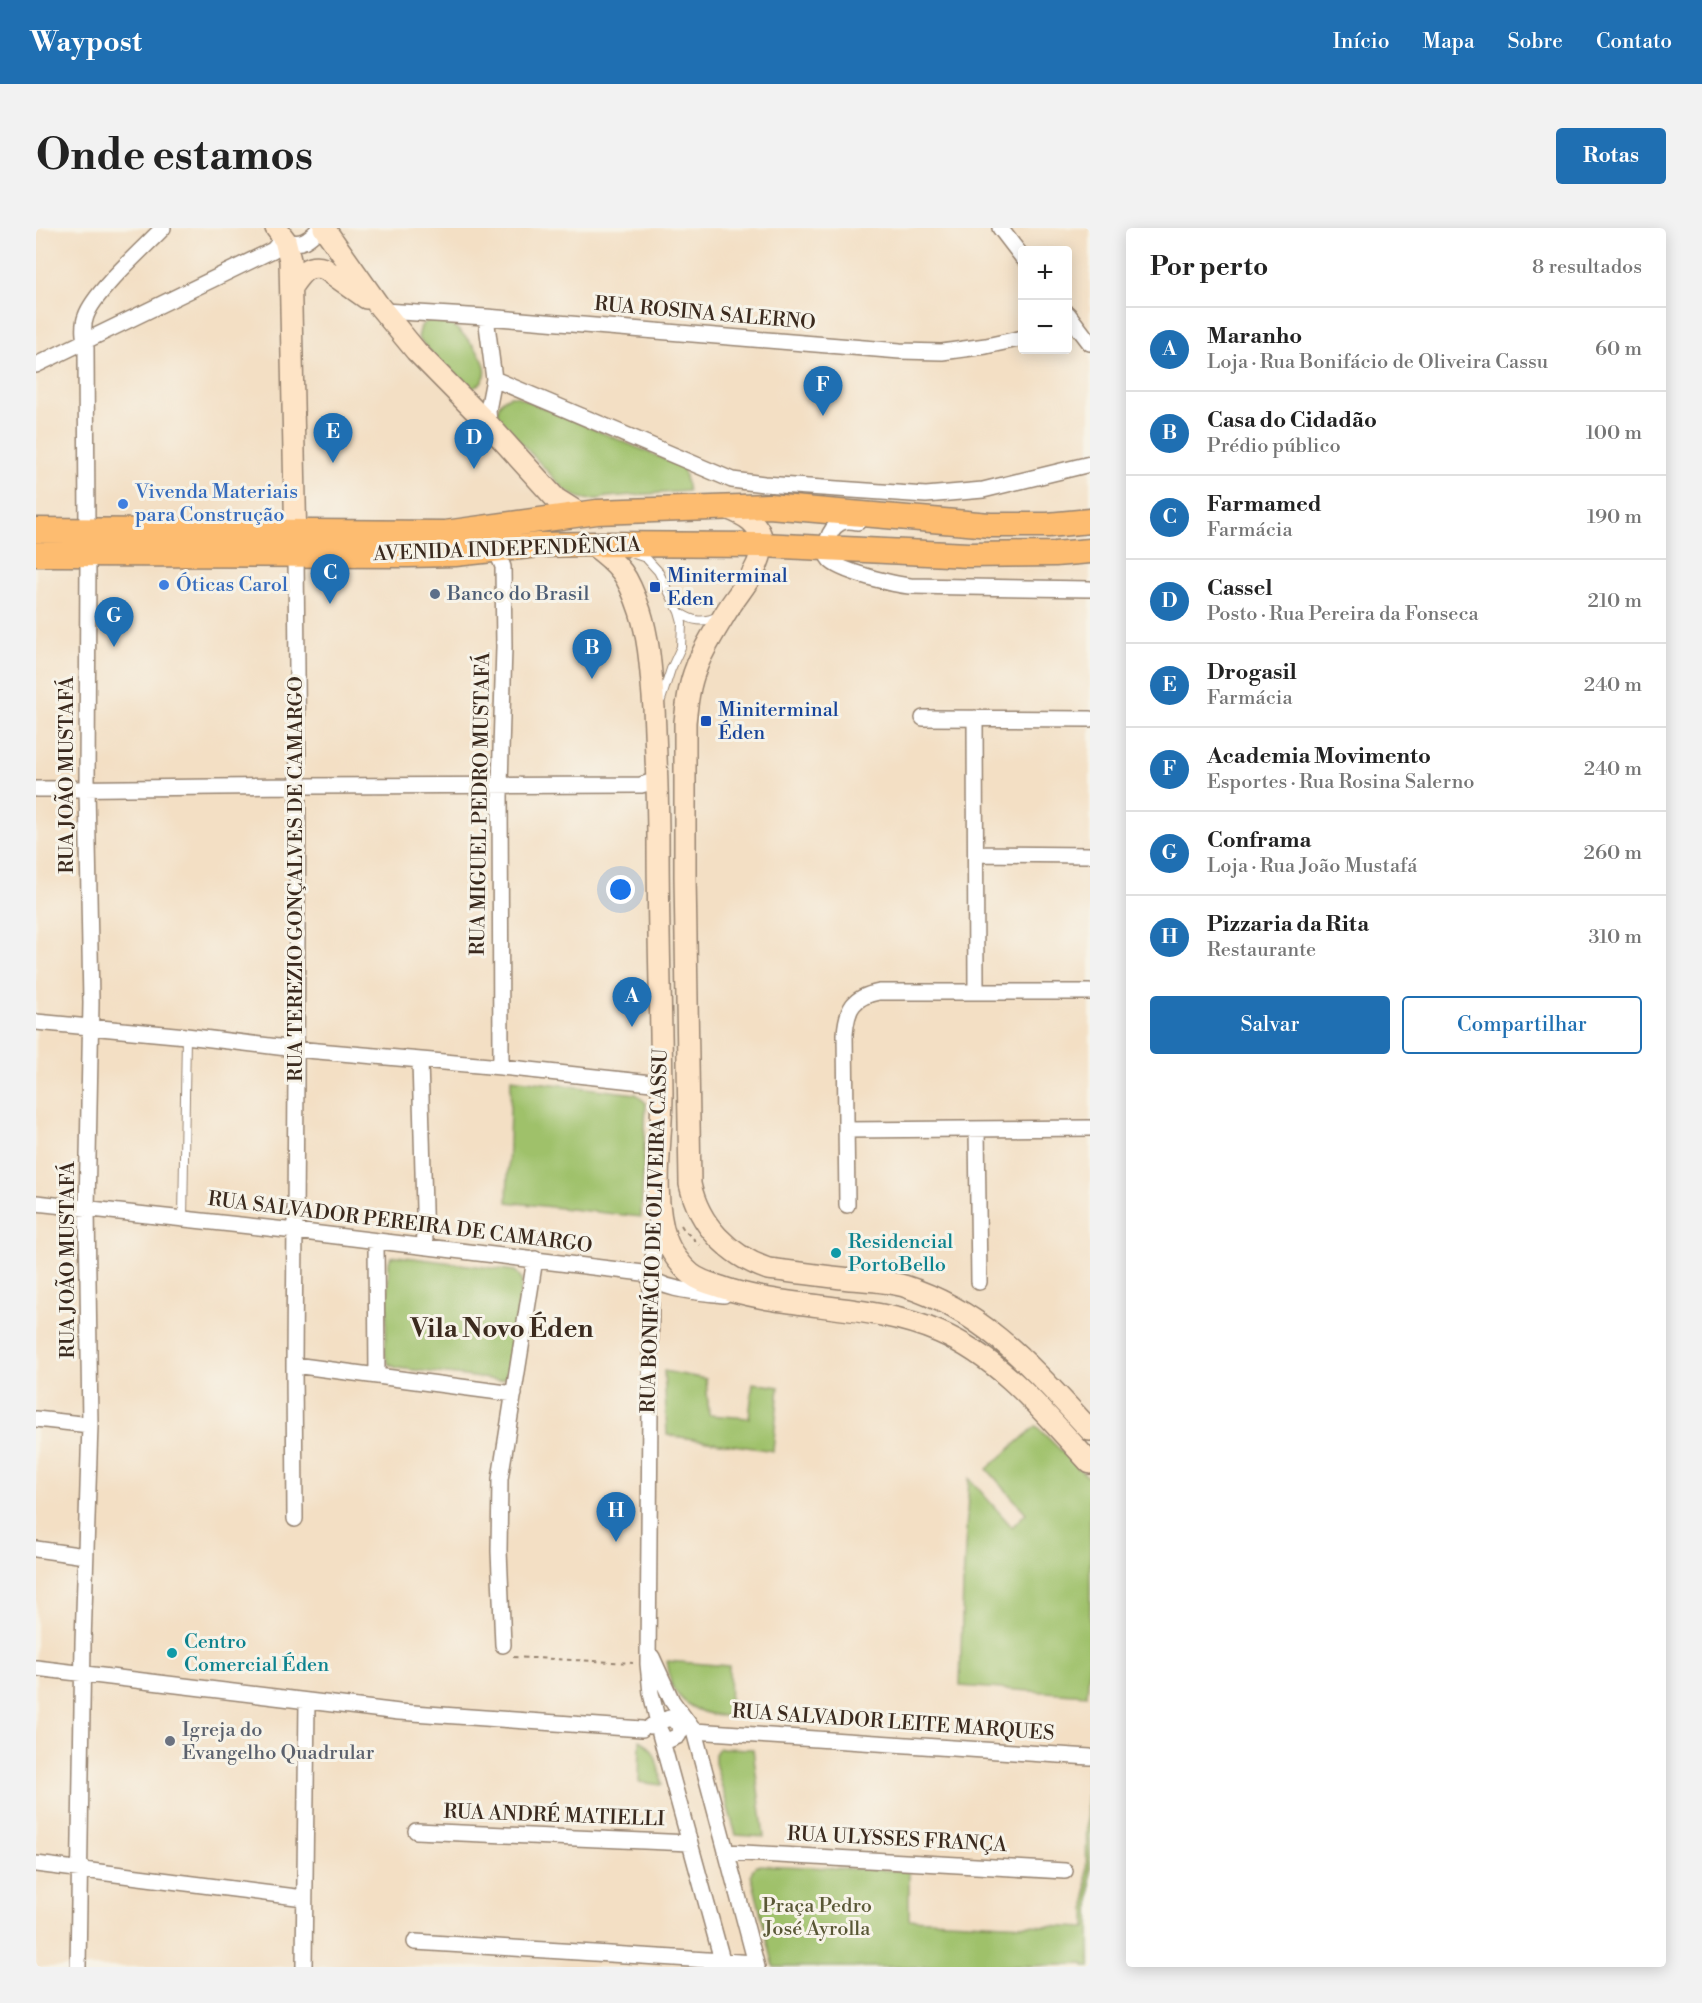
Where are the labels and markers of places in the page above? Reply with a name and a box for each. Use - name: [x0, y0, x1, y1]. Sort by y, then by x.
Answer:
- pin: F: [804, 366, 842, 416]
- pin: E: [314, 414, 352, 463]
- pin: D: [454, 420, 494, 469]
- place label: Vivenda Materiais para Construção: [134, 480, 298, 528]
- marker: Vivenda Materiais para Construção: [116, 497, 130, 511]
- pin: C: [310, 554, 350, 604]
- place label: Miniterminal Eden: [667, 564, 788, 612]
- place label: Óticas Carol: [176, 572, 288, 598]
- marker: Óticas Carol: [157, 578, 171, 592]
- marker: Miniterminal Eden: [648, 580, 662, 594]
- place label: Banco do Brasil: [446, 582, 589, 607]
- marker: Banco do Brasil: [428, 587, 442, 601]
- pin: G: [94, 598, 134, 647]
- pin: B: [572, 630, 612, 679]
- place label: Miniterminal Éden: [718, 698, 839, 746]
- marker: Miniterminal Éden: [699, 714, 713, 728]
- pin: A: [612, 978, 652, 1027]
- place label: Residencial PortoBello: [848, 1230, 953, 1278]
- marker: Residencial PortoBello: [829, 1246, 843, 1260]
- pin: H: [596, 1492, 636, 1542]
- place label: Centro Comercial Éden: [184, 1630, 329, 1678]
- marker: Centro Comercial Éden: [165, 1646, 179, 1660]
- place label: Igreja do Evangelho Quadrular: [182, 1718, 375, 1766]
- marker: Igreja do Evangelho Quadrular: [163, 1734, 177, 1748]

